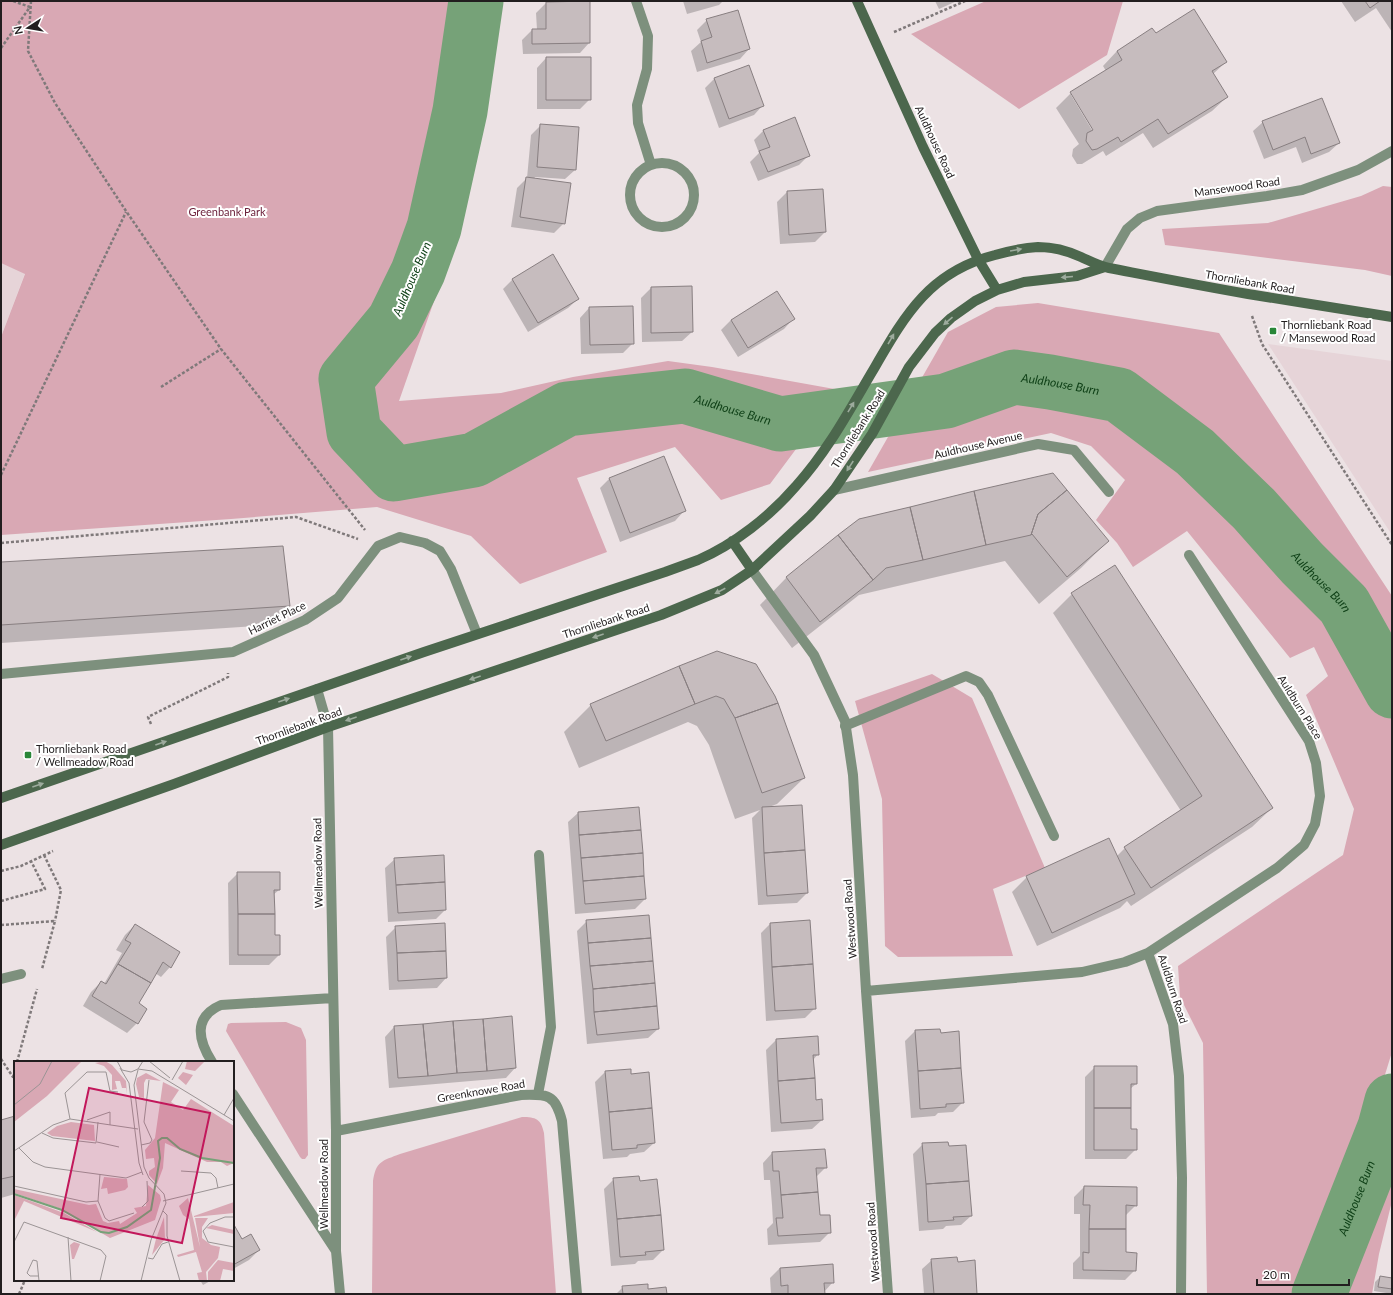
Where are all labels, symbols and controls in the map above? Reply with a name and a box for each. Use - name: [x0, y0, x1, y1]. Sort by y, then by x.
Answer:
- north arrow: [8, 8, 48, 48]
- text: N: [10, 25, 25, 36]
- street label: Auldhouse Road: [913, 103, 958, 180]
- street label: Mansewood Road: [1193, 174, 1281, 199]
- park label: Greenbank Park: [188, 205, 266, 218]
- water label: Auldhouse Burn: [389, 239, 434, 319]
- one-way arrow: [1010, 247, 1022, 253]
- street label: Thornliebank Road: [1204, 267, 1296, 296]
- one-way arrow: [1061, 273, 1073, 280]
- one-way arrow: [943, 317, 953, 326]
- place label: Thornliebank Road / Mansewood Road: [1281, 318, 1375, 344]
- marker: Thornliebank Road / Mansewood Road: [1268, 326, 1278, 336]
- one-way arrow: [888, 333, 895, 345]
- water label: Auldhouse Burn: [1019, 370, 1101, 398]
- street label: Thornliebank Road: [828, 387, 887, 471]
- water label: Auldhouse Burn: [692, 391, 773, 428]
- one-way arrow: [847, 402, 855, 412]
- street label: Auldhouse Avenue: [933, 428, 1023, 461]
- one-way arrow: [846, 461, 854, 471]
- water label: Auldhouse Burn: [1288, 548, 1355, 615]
- one-way arrow: [714, 588, 725, 594]
- street label: Harriet Place: [246, 598, 308, 637]
- street label: Thornliebank Road: [561, 600, 651, 641]
- one-way arrow: [591, 633, 603, 639]
- one-way arrow: [401, 655, 413, 661]
- street label: Auldburn Place: [1276, 672, 1325, 741]
- one-way arrow: [468, 675, 480, 681]
- one-way arrow: [278, 697, 290, 703]
- street label: Thornliebank Road: [254, 704, 344, 747]
- one-way arrow: [345, 717, 357, 723]
- one-way arrow: [155, 739, 167, 745]
- place label: Thornliebank Road / Wellmeadow Road: [36, 742, 134, 768]
- marker: Thornliebank Road / Wellmeadow Road: [23, 750, 33, 760]
- one-way arrow: [32, 782, 44, 788]
- street label: Wellmeadow Road: [310, 818, 325, 908]
- street label: Westwood Road: [840, 879, 859, 959]
- street label: Auldburn Road: [1156, 953, 1191, 1025]
- inset map: [14, 1061, 234, 1281]
- street label: Greenknowe Road: [436, 1076, 526, 1105]
- street label: Wellmeadow Road: [317, 1139, 330, 1229]
- water label: Auldhouse Burn: [1335, 1158, 1378, 1239]
- street label: Westwood Road: [863, 1202, 882, 1282]
- scale bar: [1257, 1261, 1349, 1287]
- text: 20 m: [1263, 1267, 1290, 1282]

